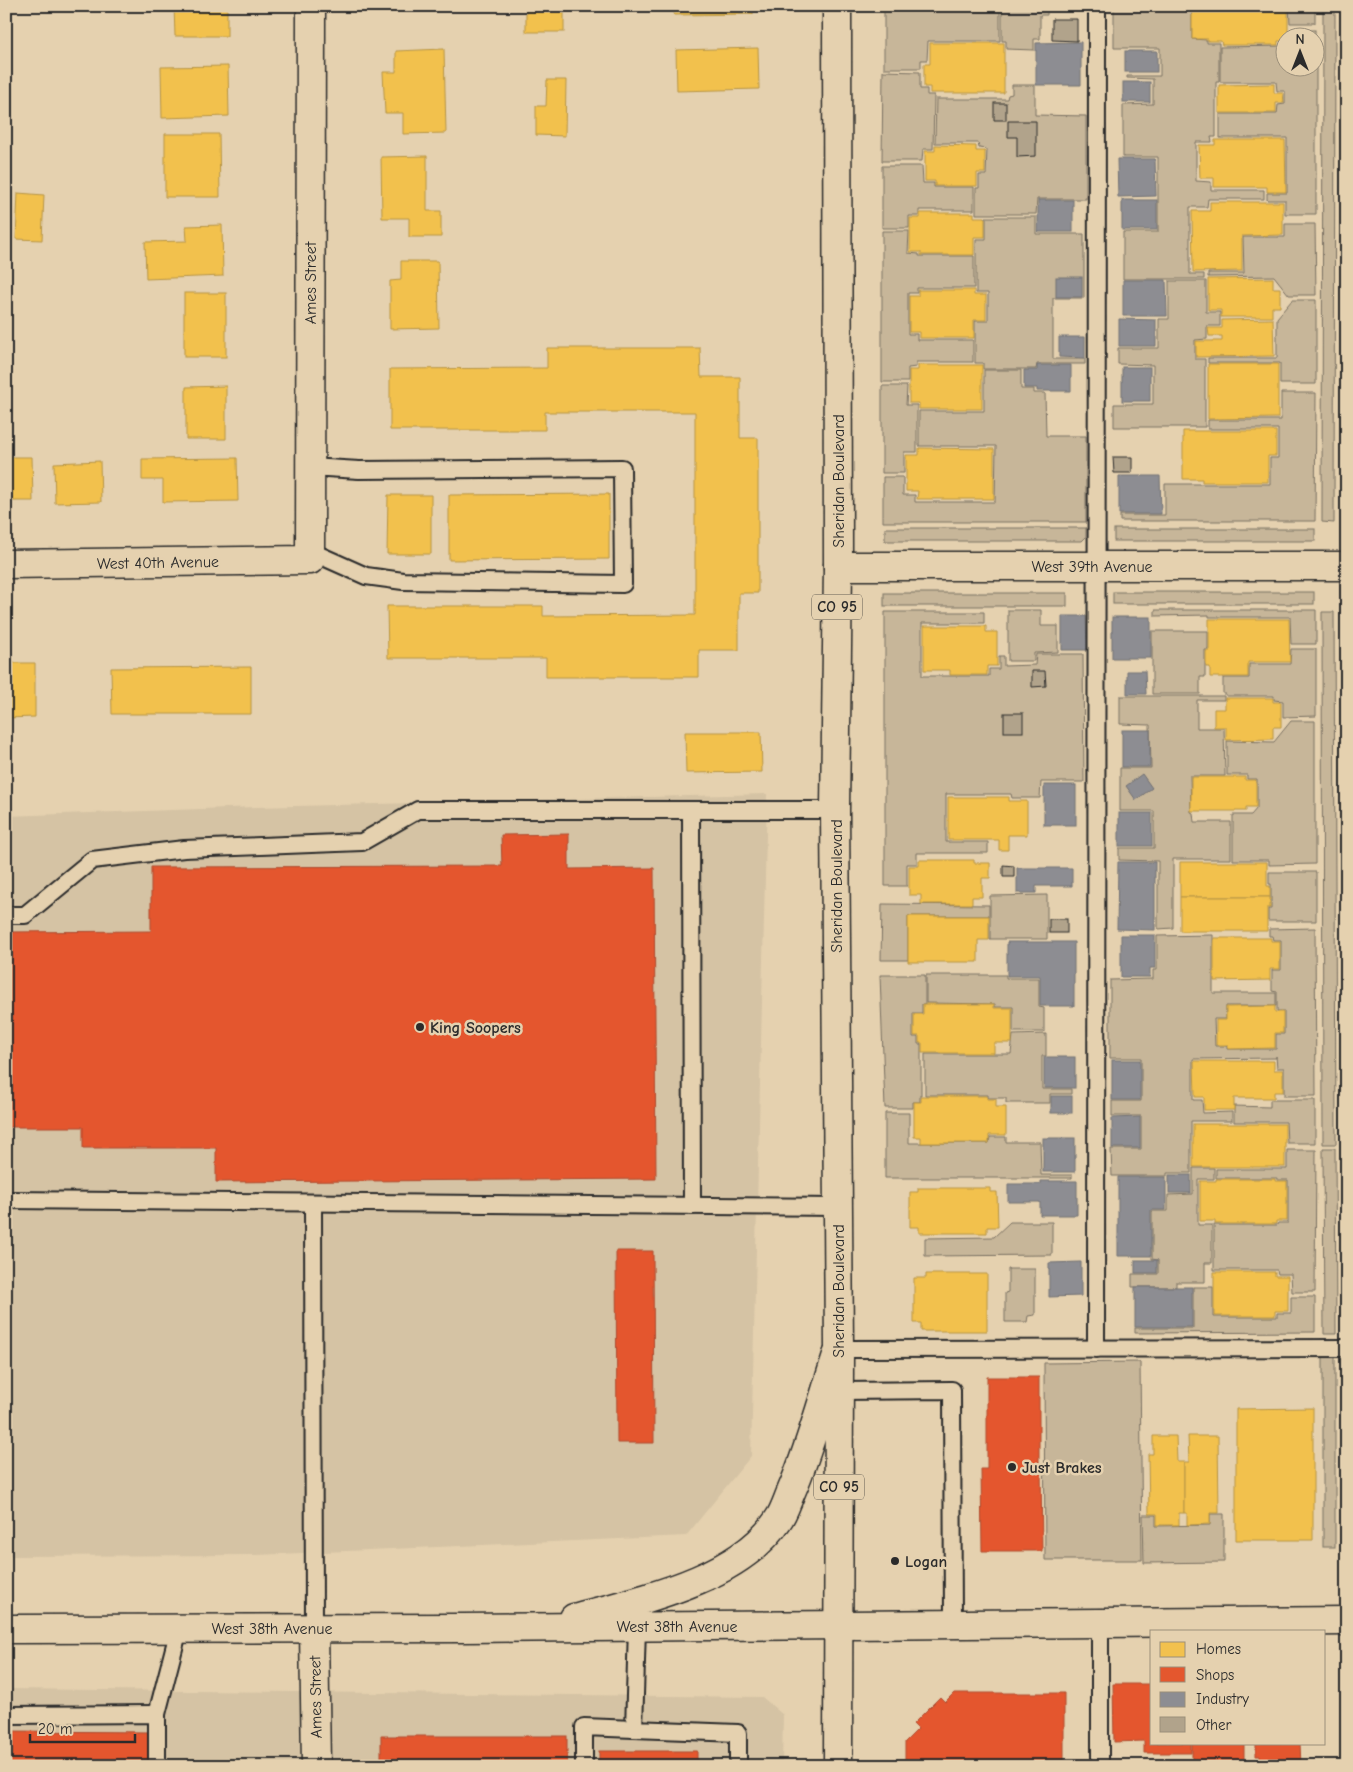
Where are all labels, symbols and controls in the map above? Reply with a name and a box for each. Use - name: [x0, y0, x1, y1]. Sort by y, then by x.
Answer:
- north arrow: [1276, 28, 1326, 78]
- text: N: [1295, 31, 1305, 48]
- street label: Ames Street: [302, 241, 320, 324]
- street label: Sheridan Boulevard: [830, 414, 848, 548]
- street label: West 40th Avenue: [97, 553, 219, 573]
- street label: West 39th Avenue: [1031, 558, 1153, 576]
- road number: CO 95: [812, 594, 862, 620]
- street label: Sheridan Boulevard: [828, 819, 846, 953]
- place label: King Soopers: [430, 1019, 521, 1037]
- marker: King Soopers: [414, 1021, 426, 1033]
- street label: Sheridan Boulevard: [830, 1224, 848, 1358]
- place label: Just Brakes: [1022, 1459, 1102, 1477]
- marker: Just Brakes: [1006, 1461, 1018, 1473]
- road number: CO 95: [814, 1474, 864, 1500]
- place label: Logan: [905, 1553, 947, 1571]
- marker: Logan: [889, 1555, 901, 1567]
- street label: West 38th Avenue: [617, 1618, 737, 1636]
- street label: West 38th Avenue: [212, 1620, 332, 1638]
- legend: [1150, 1630, 1326, 1744]
- text: Homes: [1196, 1640, 1241, 1658]
- street label: Ames Street: [306, 1655, 326, 1738]
- text: Shops: [1196, 1666, 1234, 1684]
- text: Industry: [1196, 1690, 1249, 1708]
- scale bar: [30, 1712, 135, 1744]
- text: Other: [1196, 1716, 1231, 1734]
- text: 20 m: [38, 1720, 72, 1738]

